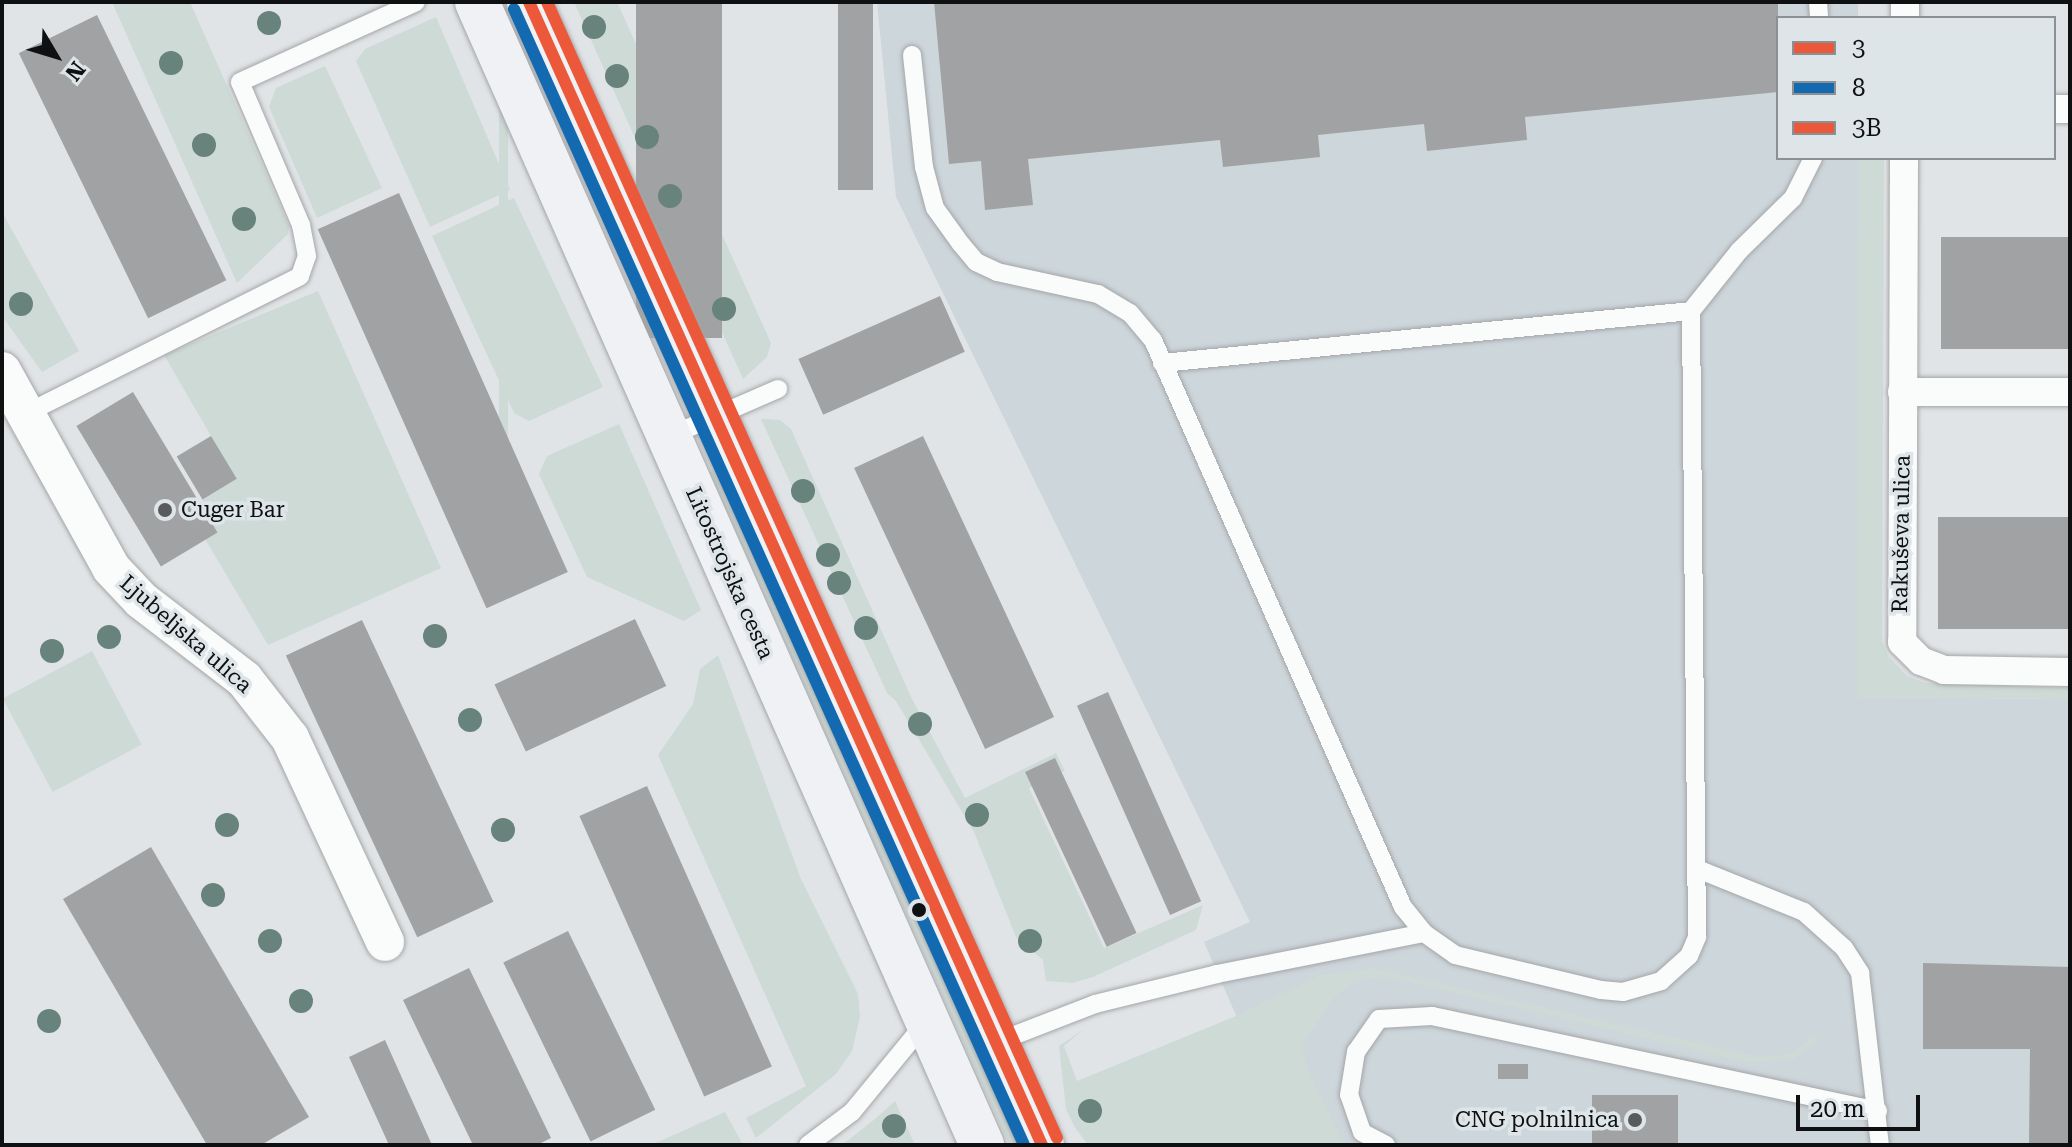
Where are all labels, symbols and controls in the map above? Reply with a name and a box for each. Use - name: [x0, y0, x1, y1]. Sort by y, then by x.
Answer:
- north arrow: [16, 16, 96, 96]
- legend: [1776, 16, 2056, 160]
- text: 3: [1852, 34, 1865, 62]
- text: N: [60, 57, 90, 85]
- text: 8: [1852, 74, 1865, 102]
- text: 3B: [1852, 114, 1882, 142]
- street label: Rakuševa ulica: [1886, 455, 1916, 613]
- street label: Litostrojska cesta: [680, 483, 780, 663]
- place label: Cuger Bar: [181, 497, 285, 523]
- marker: Cuger Bar: [156, 501, 174, 519]
- street label: Ljubeljska ulica: [115, 570, 257, 698]
- unlabelled marker: [911, 902, 927, 918]
- scale bar: [1800, 1079, 1924, 1129]
- text: 20 m: [1810, 1095, 1865, 1123]
- place label: CNG polnilnica: [1455, 1107, 1619, 1133]
- marker: CNG polnilnica: [1626, 1111, 1644, 1129]

